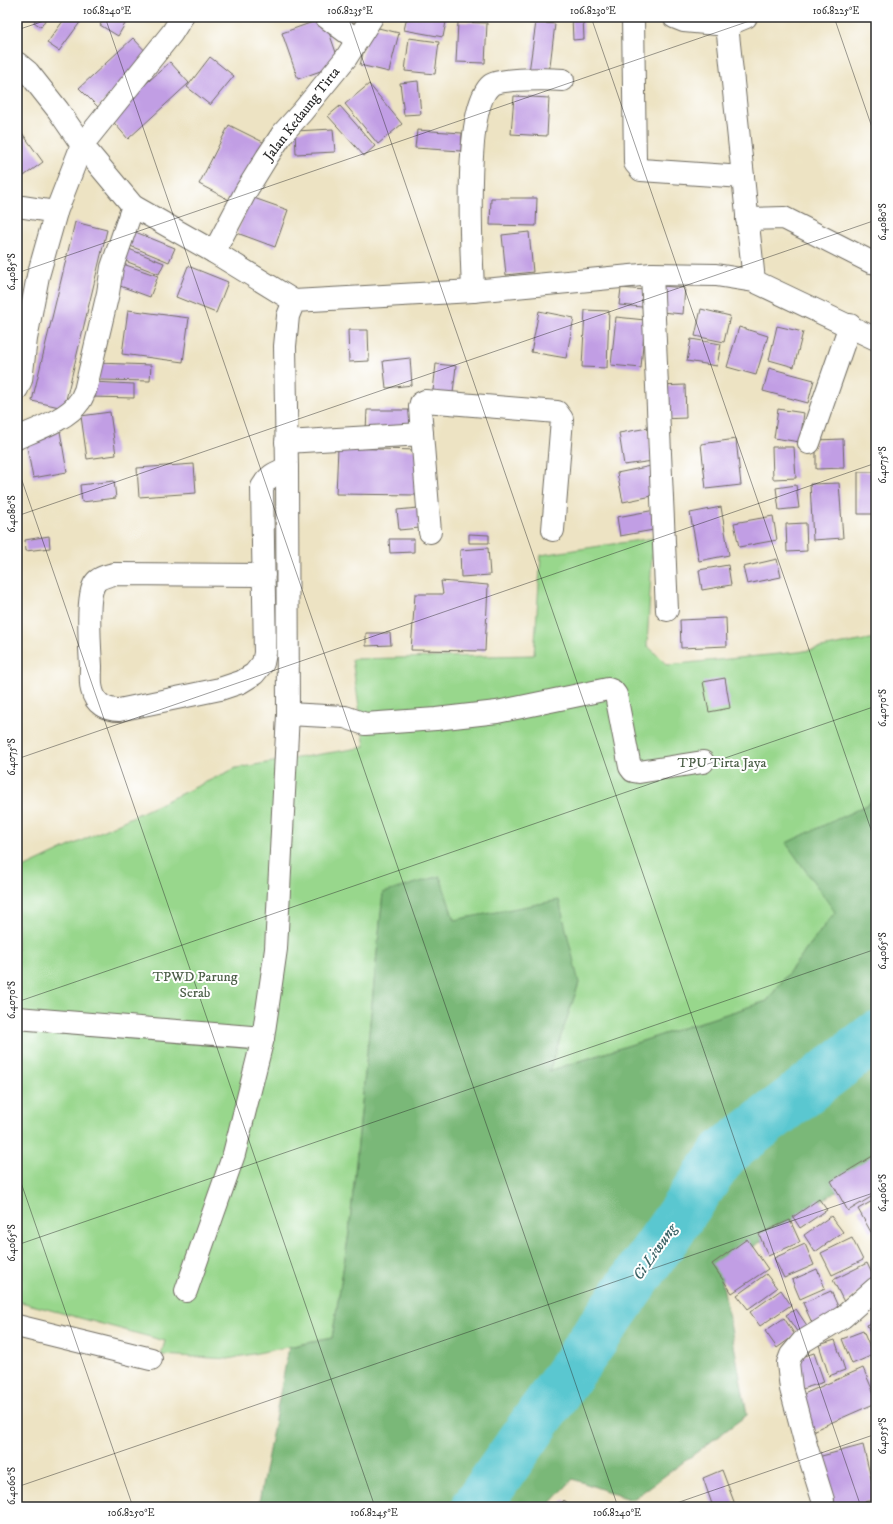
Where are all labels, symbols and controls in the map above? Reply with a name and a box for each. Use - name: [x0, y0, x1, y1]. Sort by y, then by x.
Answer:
- text: 106.8240°E: [83, 5, 131, 17]
- text: 106.8235°E: [327, 5, 373, 17]
- text: 106.8230°E: [570, 5, 616, 17]
- text: 106.8225°E: [813, 5, 859, 17]
- street label: Jalan Kedaung Tirta: [259, 64, 344, 166]
- text: 6.4080°S: [877, 203, 889, 241]
- text: 6.4085°S: [6, 253, 18, 291]
- text: 6.4075°S: [877, 446, 889, 484]
- text: 6.4080°S: [6, 495, 18, 533]
- text: 6.4070°S: [877, 689, 889, 727]
- text: 6.4075°S: [6, 738, 18, 776]
- park label: TPU Tirta Jaya: [677, 754, 767, 772]
- text: 6.4065°S: [877, 932, 889, 970]
- park label: TPWD Parung Serab: [152, 968, 238, 1002]
- text: 6.4070°S: [6, 981, 18, 1019]
- text: 6.4060°S: [877, 1174, 889, 1212]
- water label: Ci Liwung: [629, 1219, 682, 1284]
- text: 6.4065°S: [6, 1224, 18, 1262]
- text: 6.4055°S: [877, 1417, 889, 1455]
- text: 6.4060°S: [6, 1467, 18, 1505]
- text: 106.8250°E: [107, 1507, 155, 1519]
- text: 106.8245°E: [350, 1507, 398, 1519]
- text: 106.8240°E: [593, 1507, 641, 1519]

